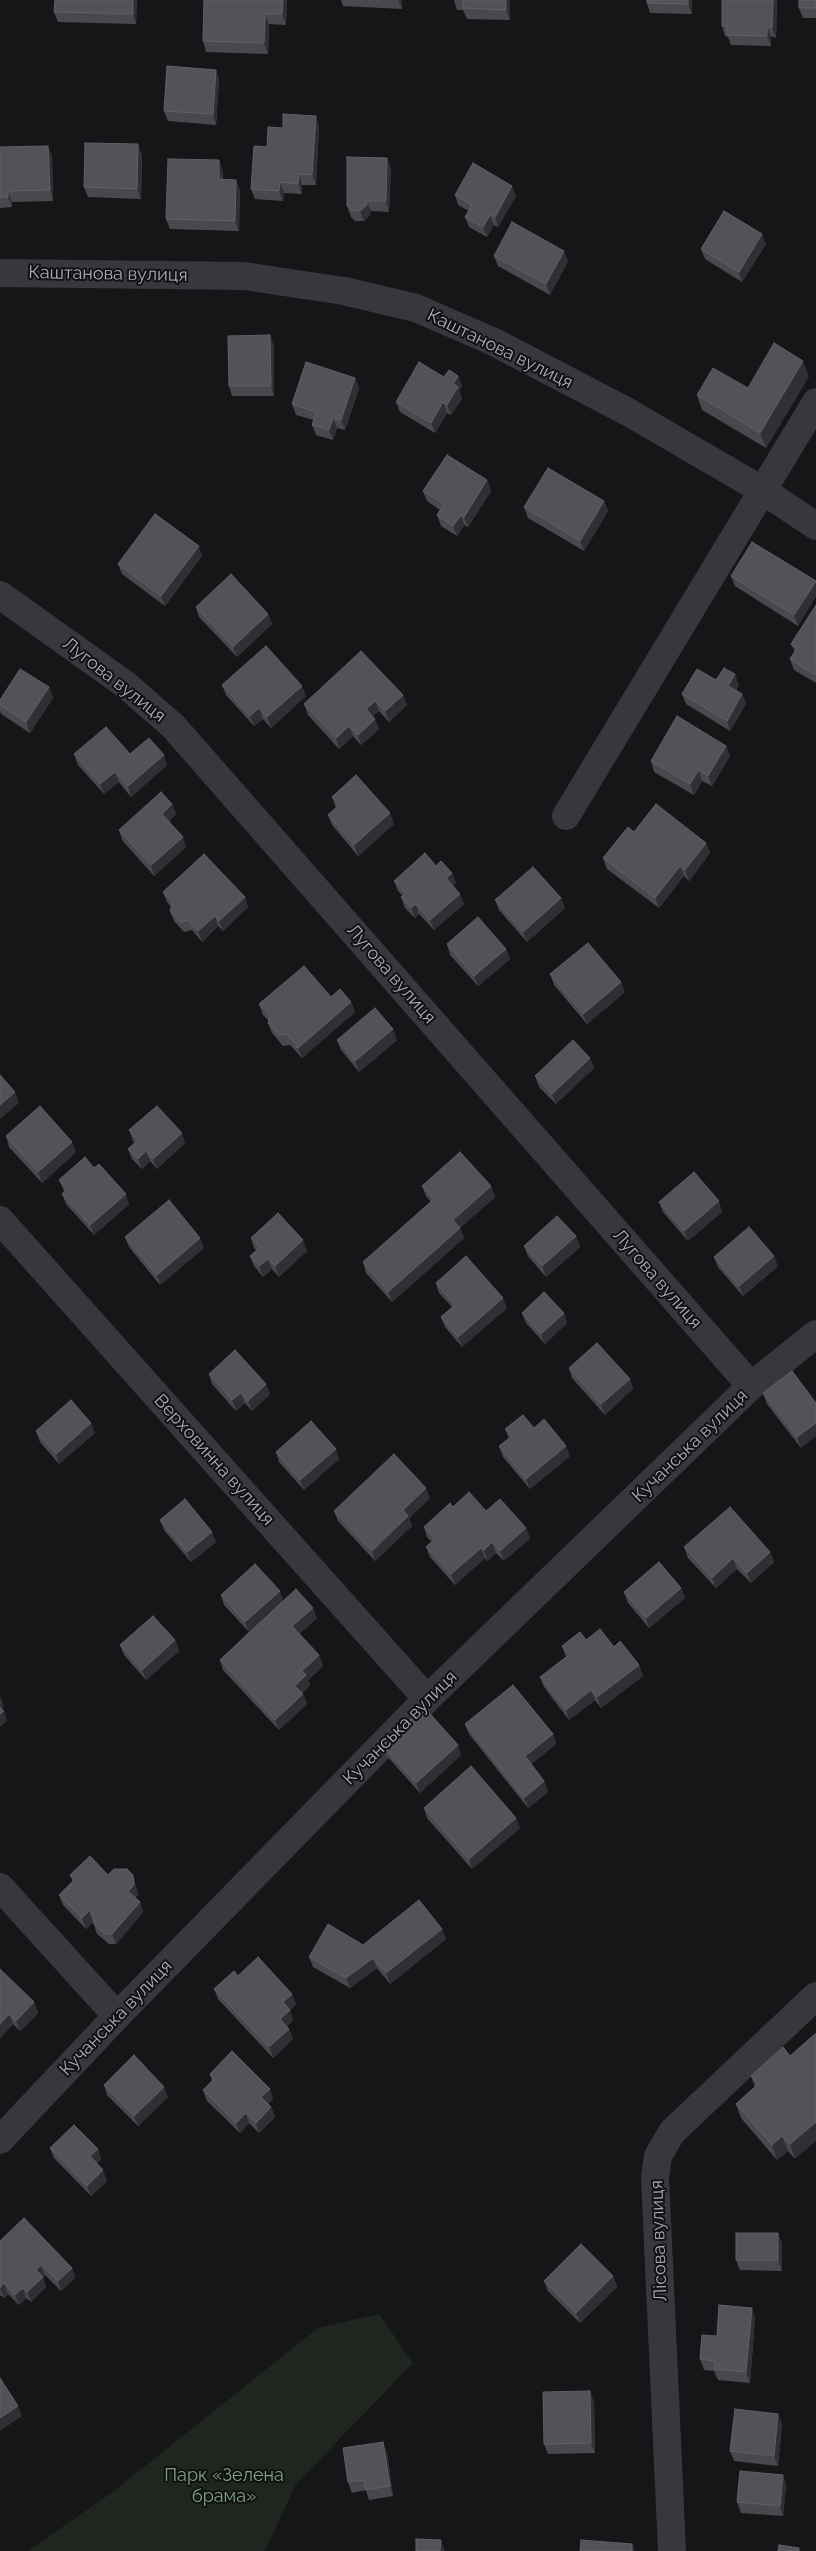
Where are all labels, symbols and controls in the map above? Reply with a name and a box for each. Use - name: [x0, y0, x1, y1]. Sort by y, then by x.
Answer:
- street label: Каштанова вулиця: [28, 262, 188, 286]
- street label: Каштанова вулиця: [424, 304, 576, 394]
- street label: Лугова вулиця: [58, 633, 170, 727]
- street label: Лугова вулиця: [342, 920, 440, 1028]
- street label: Лугова вулиця: [608, 1225, 706, 1333]
- street label: Кучанська вулиця: [628, 1385, 752, 1507]
- street label: Верховинна вулиця: [149, 1390, 279, 1530]
- street label: Кучанська вулиця: [338, 1666, 462, 1790]
- street label: Кучанська вулиця: [55, 1956, 177, 2080]
- street label: Лісова вулиця: [646, 2180, 672, 2302]
- park label: Парк «Зелена брама»: [164, 2465, 284, 2508]

